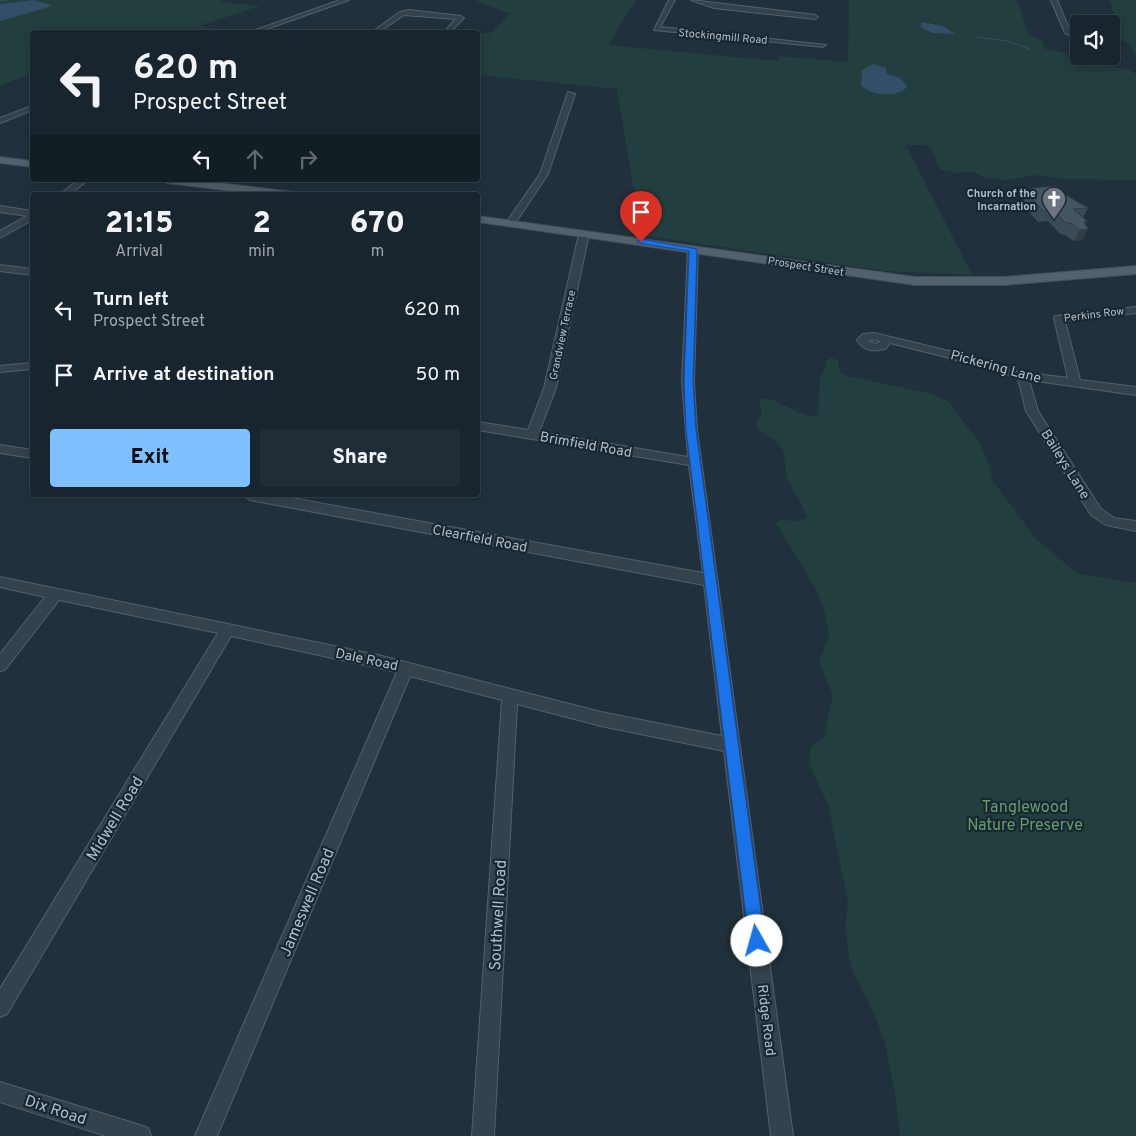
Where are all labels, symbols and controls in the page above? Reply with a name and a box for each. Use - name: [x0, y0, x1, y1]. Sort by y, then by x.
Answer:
- map controls: [1070, 15, 1120, 65]
- button: sound: [1070, 15, 1120, 65]
- street label: Stockingmill Road: [678, 26, 768, 48]
- text: 620 m: [133, 47, 238, 91]
- icon: left: [50, 50, 115, 115]
- text: Prospect Street: [133, 90, 287, 117]
- icon: left: [188, 145, 216, 173]
- icon: ahead: [241, 145, 269, 173]
- icon: right: [294, 145, 322, 173]
- church icon: Church of the Incarnation: [1041, 186, 1067, 220]
- place label: Church of the Incarnation: [967, 187, 1036, 214]
- pin: [620, 191, 662, 242]
- icon: arrive: [627, 198, 655, 226]
- text: 21:15: [105, 206, 173, 243]
- text: 2: [252, 206, 271, 243]
- text: 670: [350, 206, 405, 243]
- text: Arrival: [115, 242, 163, 262]
- text: min: [248, 242, 275, 262]
- text: m: [371, 242, 384, 262]
- street label: Prospect Street: [767, 254, 845, 280]
- text: Turn left: [93, 288, 169, 312]
- street label: Grandview Terrace: [547, 289, 579, 381]
- icon: left: [50, 296, 78, 324]
- text: 620 m: [404, 298, 460, 322]
- street label: Perkins Row: [1063, 304, 1125, 326]
- text: Prospect Street: [93, 312, 205, 332]
- street label: Pickering Lane: [948, 347, 1043, 388]
- icon: arrive: [50, 361, 78, 389]
- text: Arrive at destination: [93, 363, 274, 387]
- text: 50 m: [415, 363, 460, 387]
- street label: Baileys Lane: [1037, 427, 1093, 503]
- button: Exit: [50, 429, 250, 487]
- button: Share: [260, 429, 460, 487]
- street label: Brimfield Road: [538, 429, 633, 462]
- street label: Clearfield Road: [431, 522, 529, 557]
- street label: Dale Road: [334, 646, 400, 675]
- street label: Midwell Road: [83, 773, 149, 865]
- park label: Tanglewood Nature Preserve: [967, 798, 1083, 836]
- street label: Jameswell Road: [276, 845, 340, 960]
- street label: Southwell Road: [486, 859, 512, 971]
- position arrow: [730, 914, 782, 966]
- street label: Ridge Road: [753, 984, 778, 1057]
- street label: Dix Road: [22, 1091, 89, 1130]

